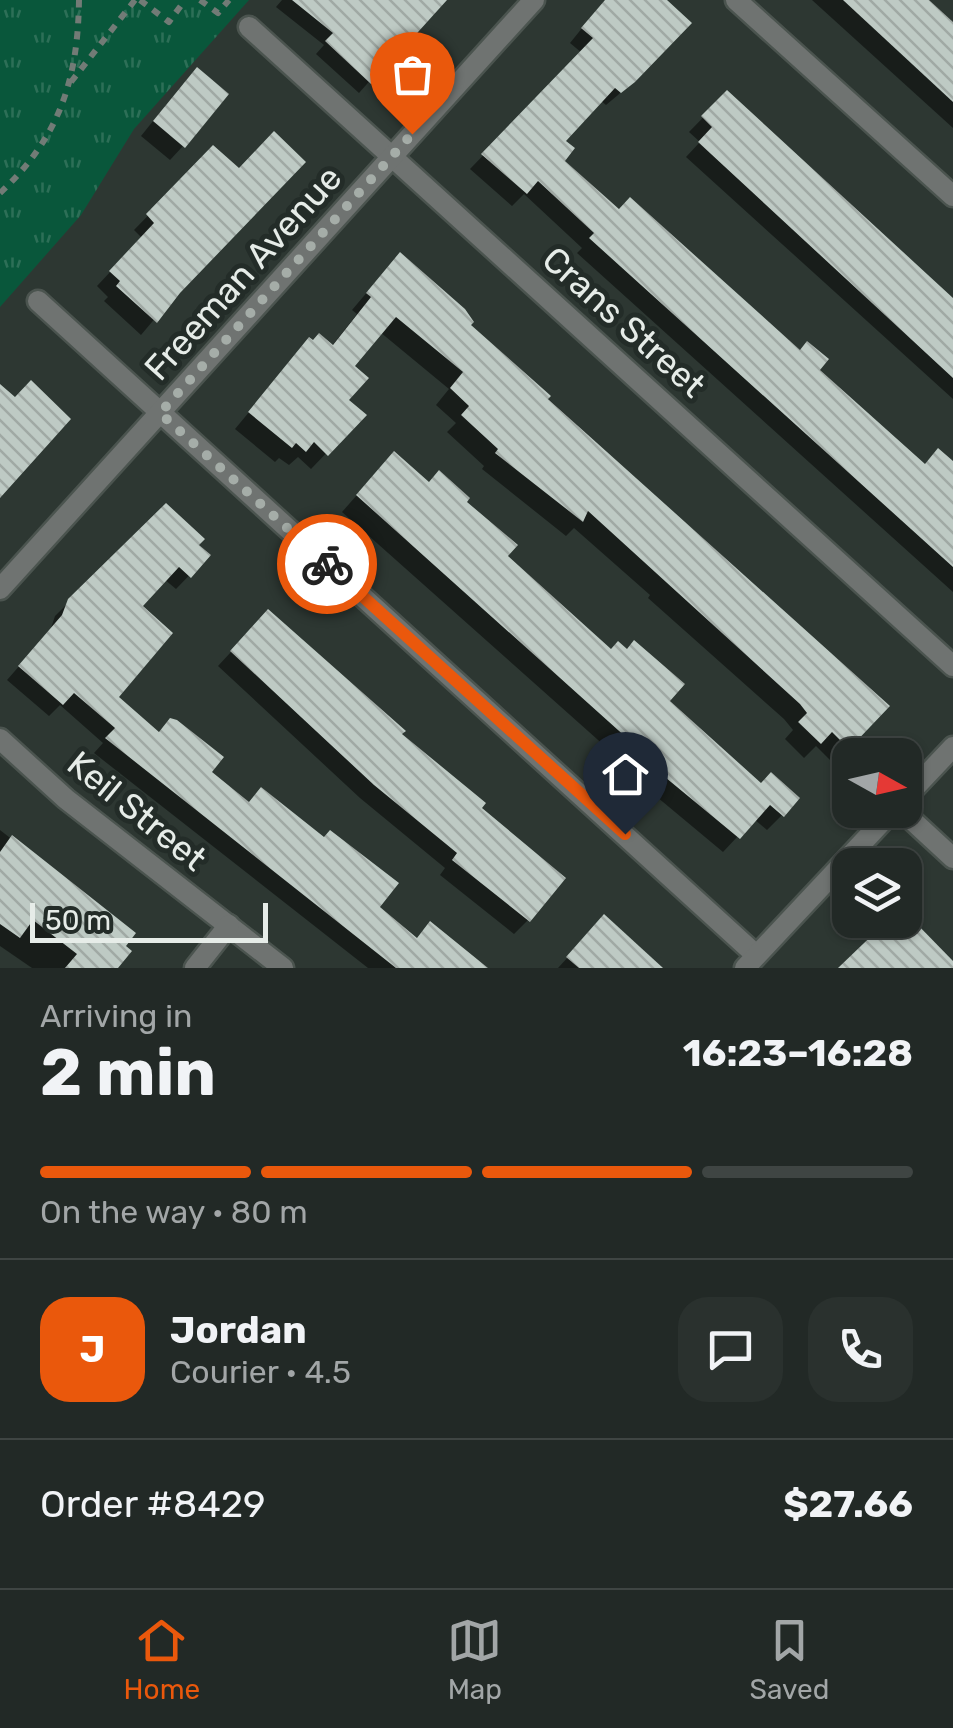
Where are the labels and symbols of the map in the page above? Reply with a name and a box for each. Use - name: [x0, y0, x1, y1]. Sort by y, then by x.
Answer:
- pin: [370, 32, 455, 135]
- street label: Freeman Avenue: [136, 157, 350, 389]
- street label: Crans Street: [534, 238, 714, 406]
- courier: [277, 514, 377, 614]
- pin: [583, 732, 668, 835]
- north arrow: [832, 738, 922, 828]
- street label: Keil Street: [59, 742, 215, 880]
- scale bar: [30, 898, 268, 943]

